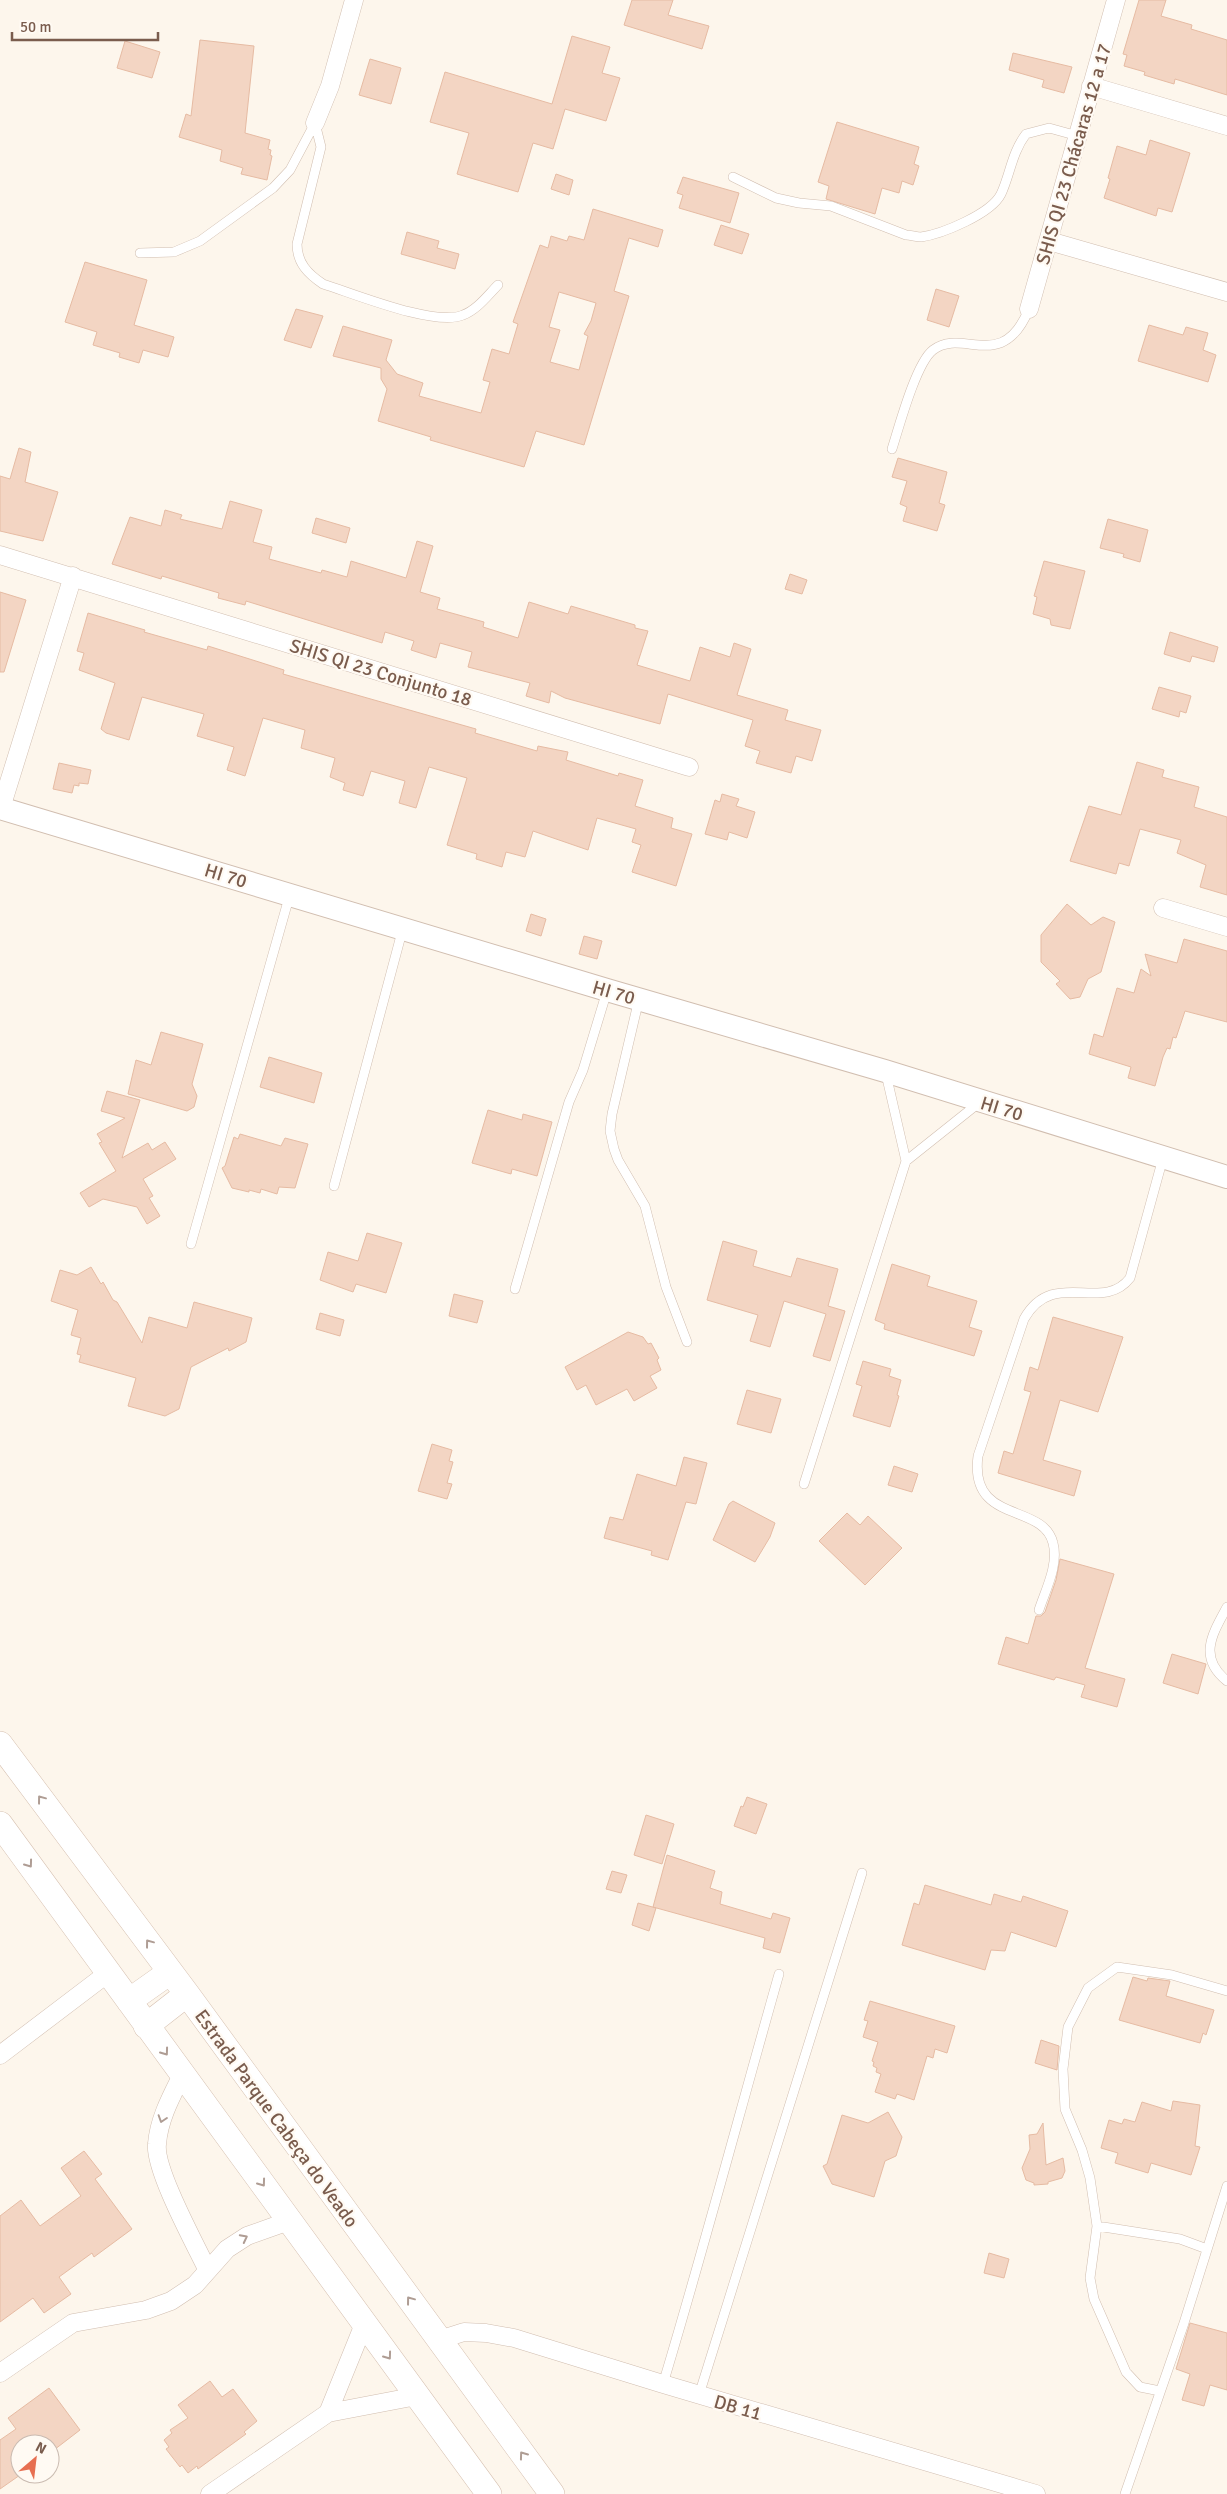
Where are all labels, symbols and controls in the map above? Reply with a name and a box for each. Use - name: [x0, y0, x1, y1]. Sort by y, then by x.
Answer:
- scale bar: [12, 10, 159, 42]
- text: 50 m: [20, 18, 51, 36]
- street label: SHIS QI 23 Chácaras 12 a 17: [1031, 41, 1117, 267]
- street label: SHIS QI 23 Conjunto 18: [287, 634, 475, 712]
- street label: HI 70: [202, 858, 250, 894]
- street label: HI 70: [590, 975, 638, 1010]
- street label: HI 70: [978, 1091, 1026, 1127]
- one-way arrow: [38, 1795, 47, 1805]
- one-way arrow: [23, 1858, 32, 1868]
- one-way arrow: [146, 1939, 155, 1949]
- street label: Estrada Parque Cabeça do Veado: [189, 2005, 363, 2232]
- one-way arrow: [159, 2046, 168, 2056]
- one-way arrow: [158, 2115, 168, 2123]
- one-way arrow: [256, 2177, 264, 2186]
- one-way arrow: [239, 2234, 248, 2244]
- one-way arrow: [407, 2296, 416, 2306]
- one-way arrow: [382, 2351, 392, 2360]
- street label: DB 11: [711, 2390, 764, 2426]
- north arrow: [10, 2434, 60, 2484]
- text: N: [33, 2438, 49, 2458]
- one-way arrow: [520, 2451, 529, 2461]

